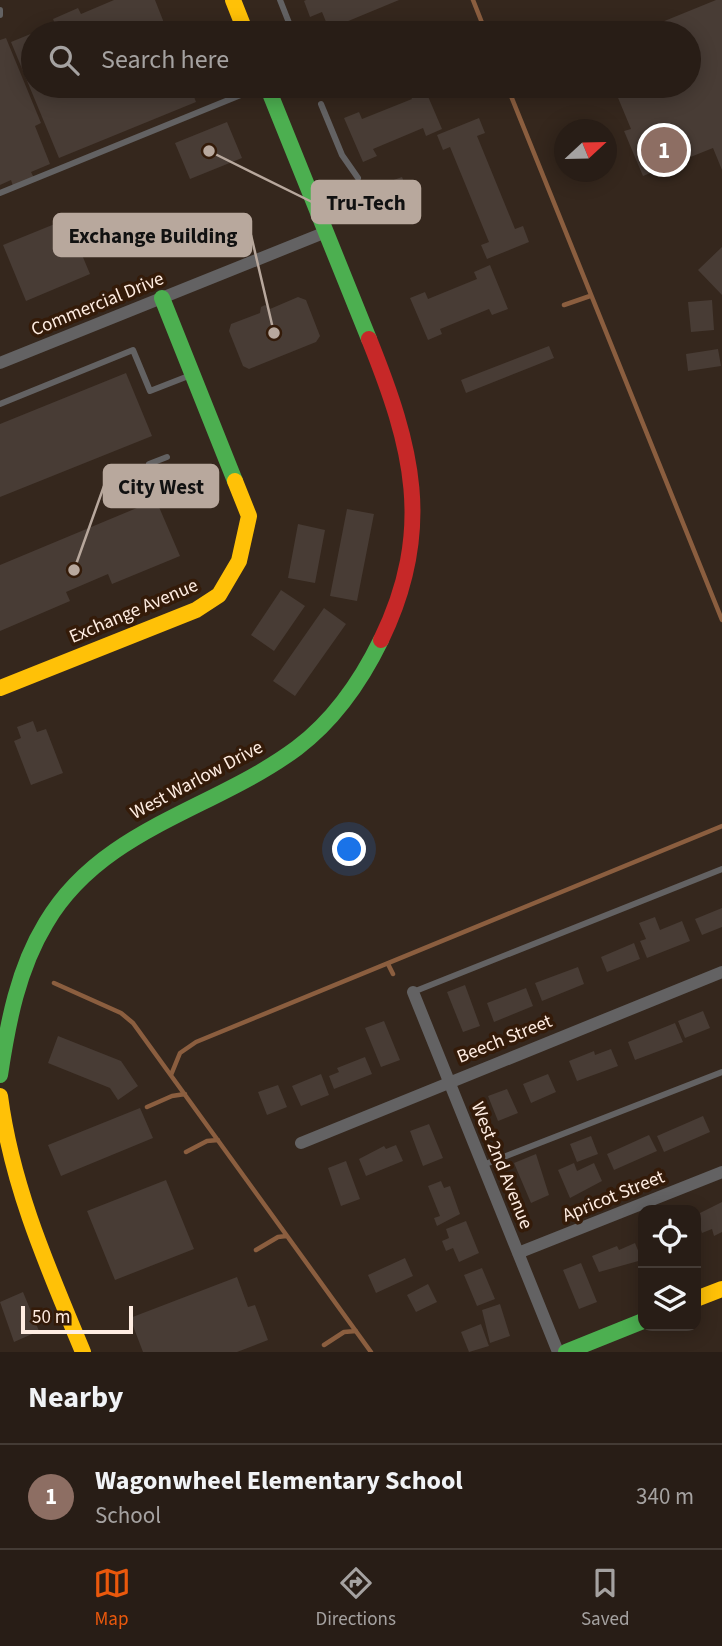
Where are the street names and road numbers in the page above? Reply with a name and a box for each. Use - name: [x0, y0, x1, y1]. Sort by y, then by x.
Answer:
- street label: Commercial Drive: [27, 265, 168, 343]
- street label: Exchange Avenue: [65, 572, 202, 651]
- street label: West Warlow Drive: [126, 734, 268, 827]
- street label: Beech Street: [453, 1008, 557, 1071]
- street label: West 2nd Avenue: [464, 1098, 539, 1233]
- street label: Apricot Street: [558, 1163, 669, 1229]

